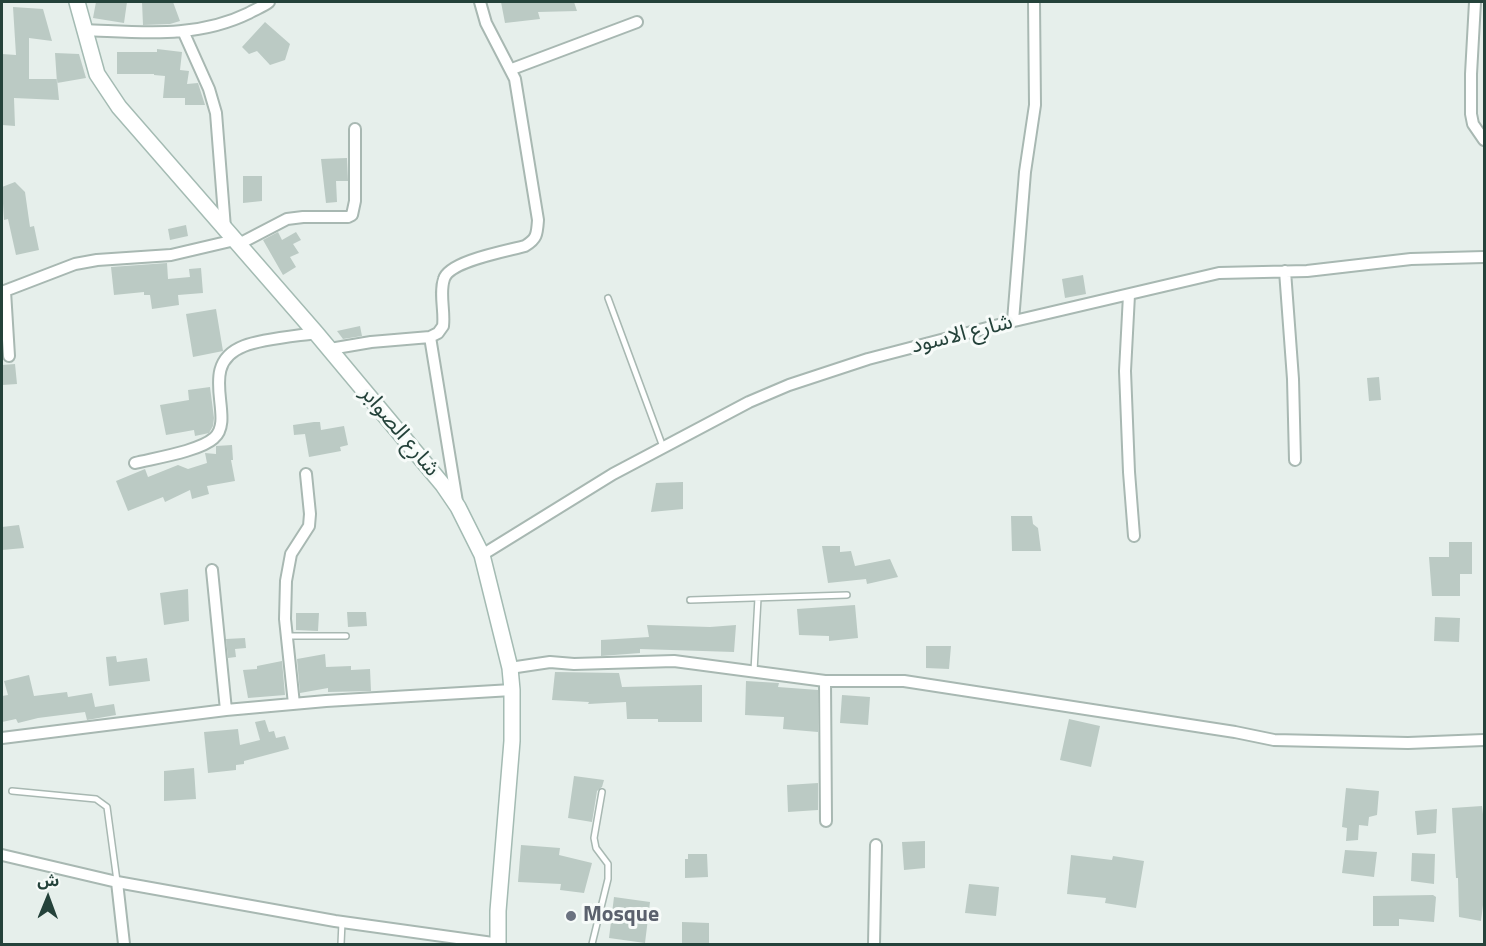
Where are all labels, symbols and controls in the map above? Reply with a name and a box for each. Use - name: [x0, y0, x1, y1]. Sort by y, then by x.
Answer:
- street label: شارع الاسود: [908, 310, 1016, 360]
- street label: شارع الصوابر: [354, 381, 444, 483]
- north arrow: [18, 868, 78, 928]
- text: ش: [37, 868, 59, 892]
- place label: Mosque: [583, 903, 659, 929]
- marker: Mosque: [564, 909, 578, 923]

